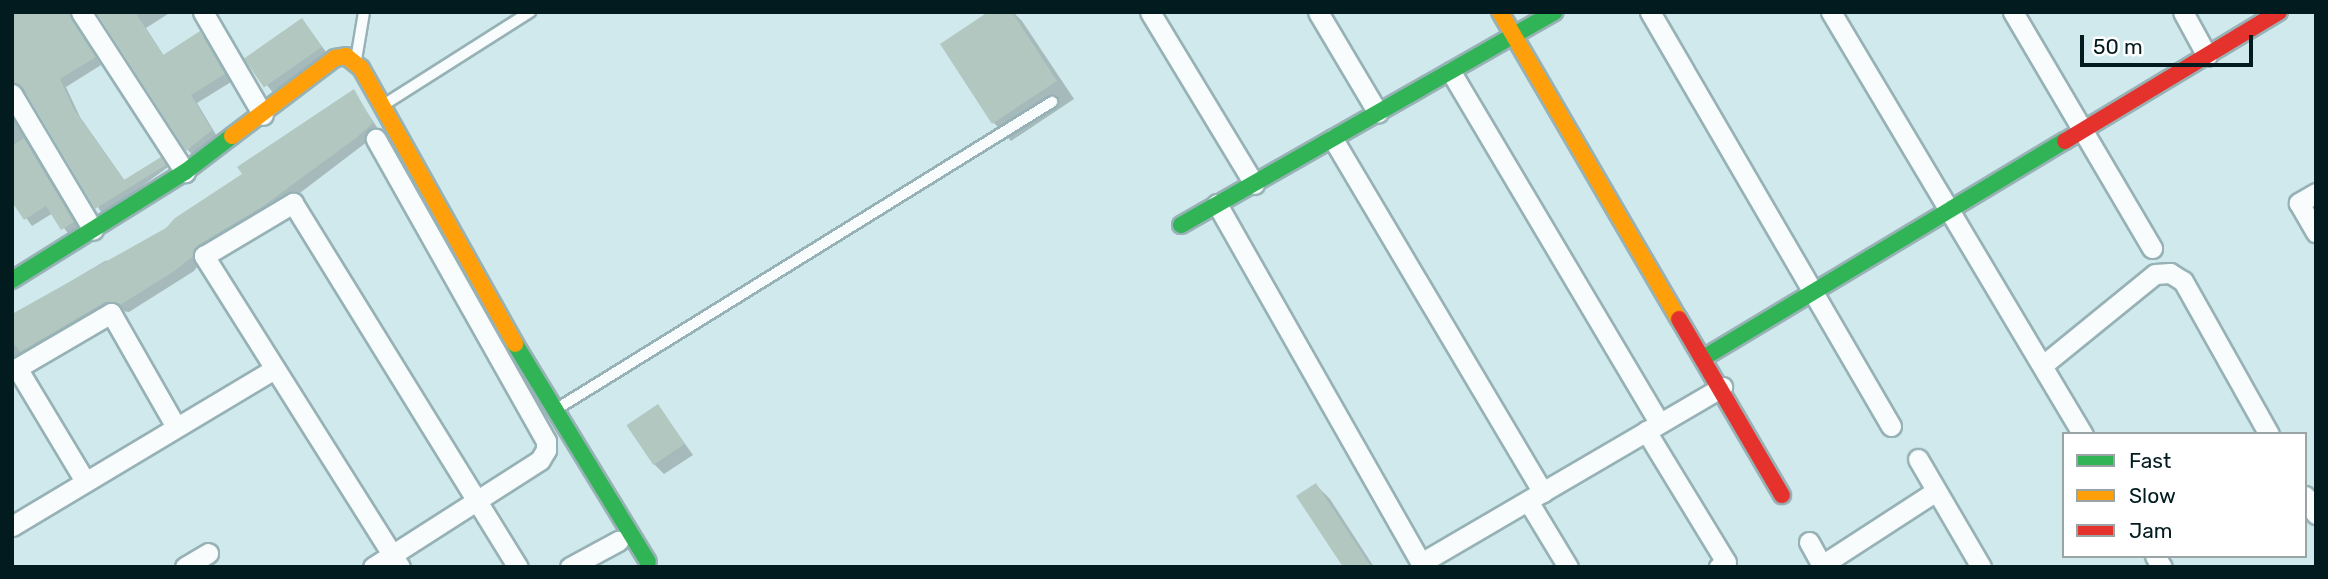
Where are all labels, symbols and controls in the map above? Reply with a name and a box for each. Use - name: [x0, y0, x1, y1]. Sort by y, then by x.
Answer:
- scale bar: [2083, 21, 2256, 65]
- text: 50 m: [2093, 34, 2143, 59]
- legend: [2062, 432, 2307, 558]
- text: Fast: [2129, 448, 2171, 473]
- text: Slow: [2129, 483, 2176, 508]
- text: Jam: [2129, 518, 2173, 543]

